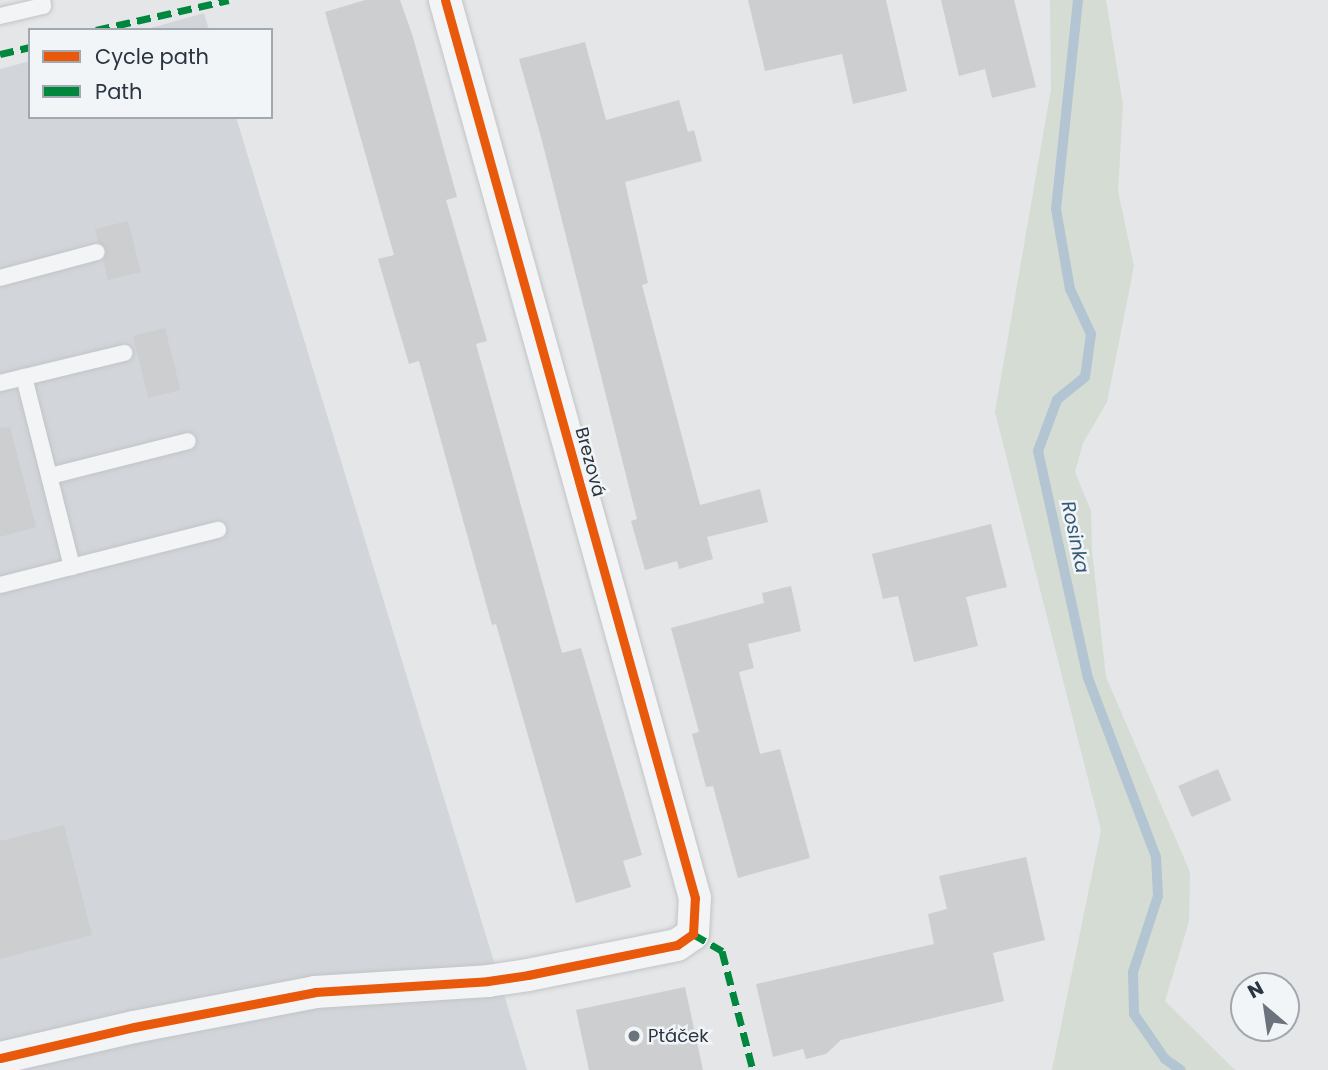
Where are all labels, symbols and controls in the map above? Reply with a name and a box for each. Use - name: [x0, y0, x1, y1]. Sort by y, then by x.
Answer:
- legend: [28, 28, 273, 119]
- text: Cycle path: [95, 42, 209, 71]
- text: Path: [95, 77, 142, 106]
- street label: Brezová: [570, 425, 610, 499]
- water label: Rosinka: [1056, 499, 1094, 575]
- north arrow: [1230, 972, 1300, 1042]
- text: N: [1243, 975, 1268, 1005]
- place label: Ptáček: [648, 1025, 708, 1047]
- marker: Ptáček: [626, 1028, 642, 1044]

